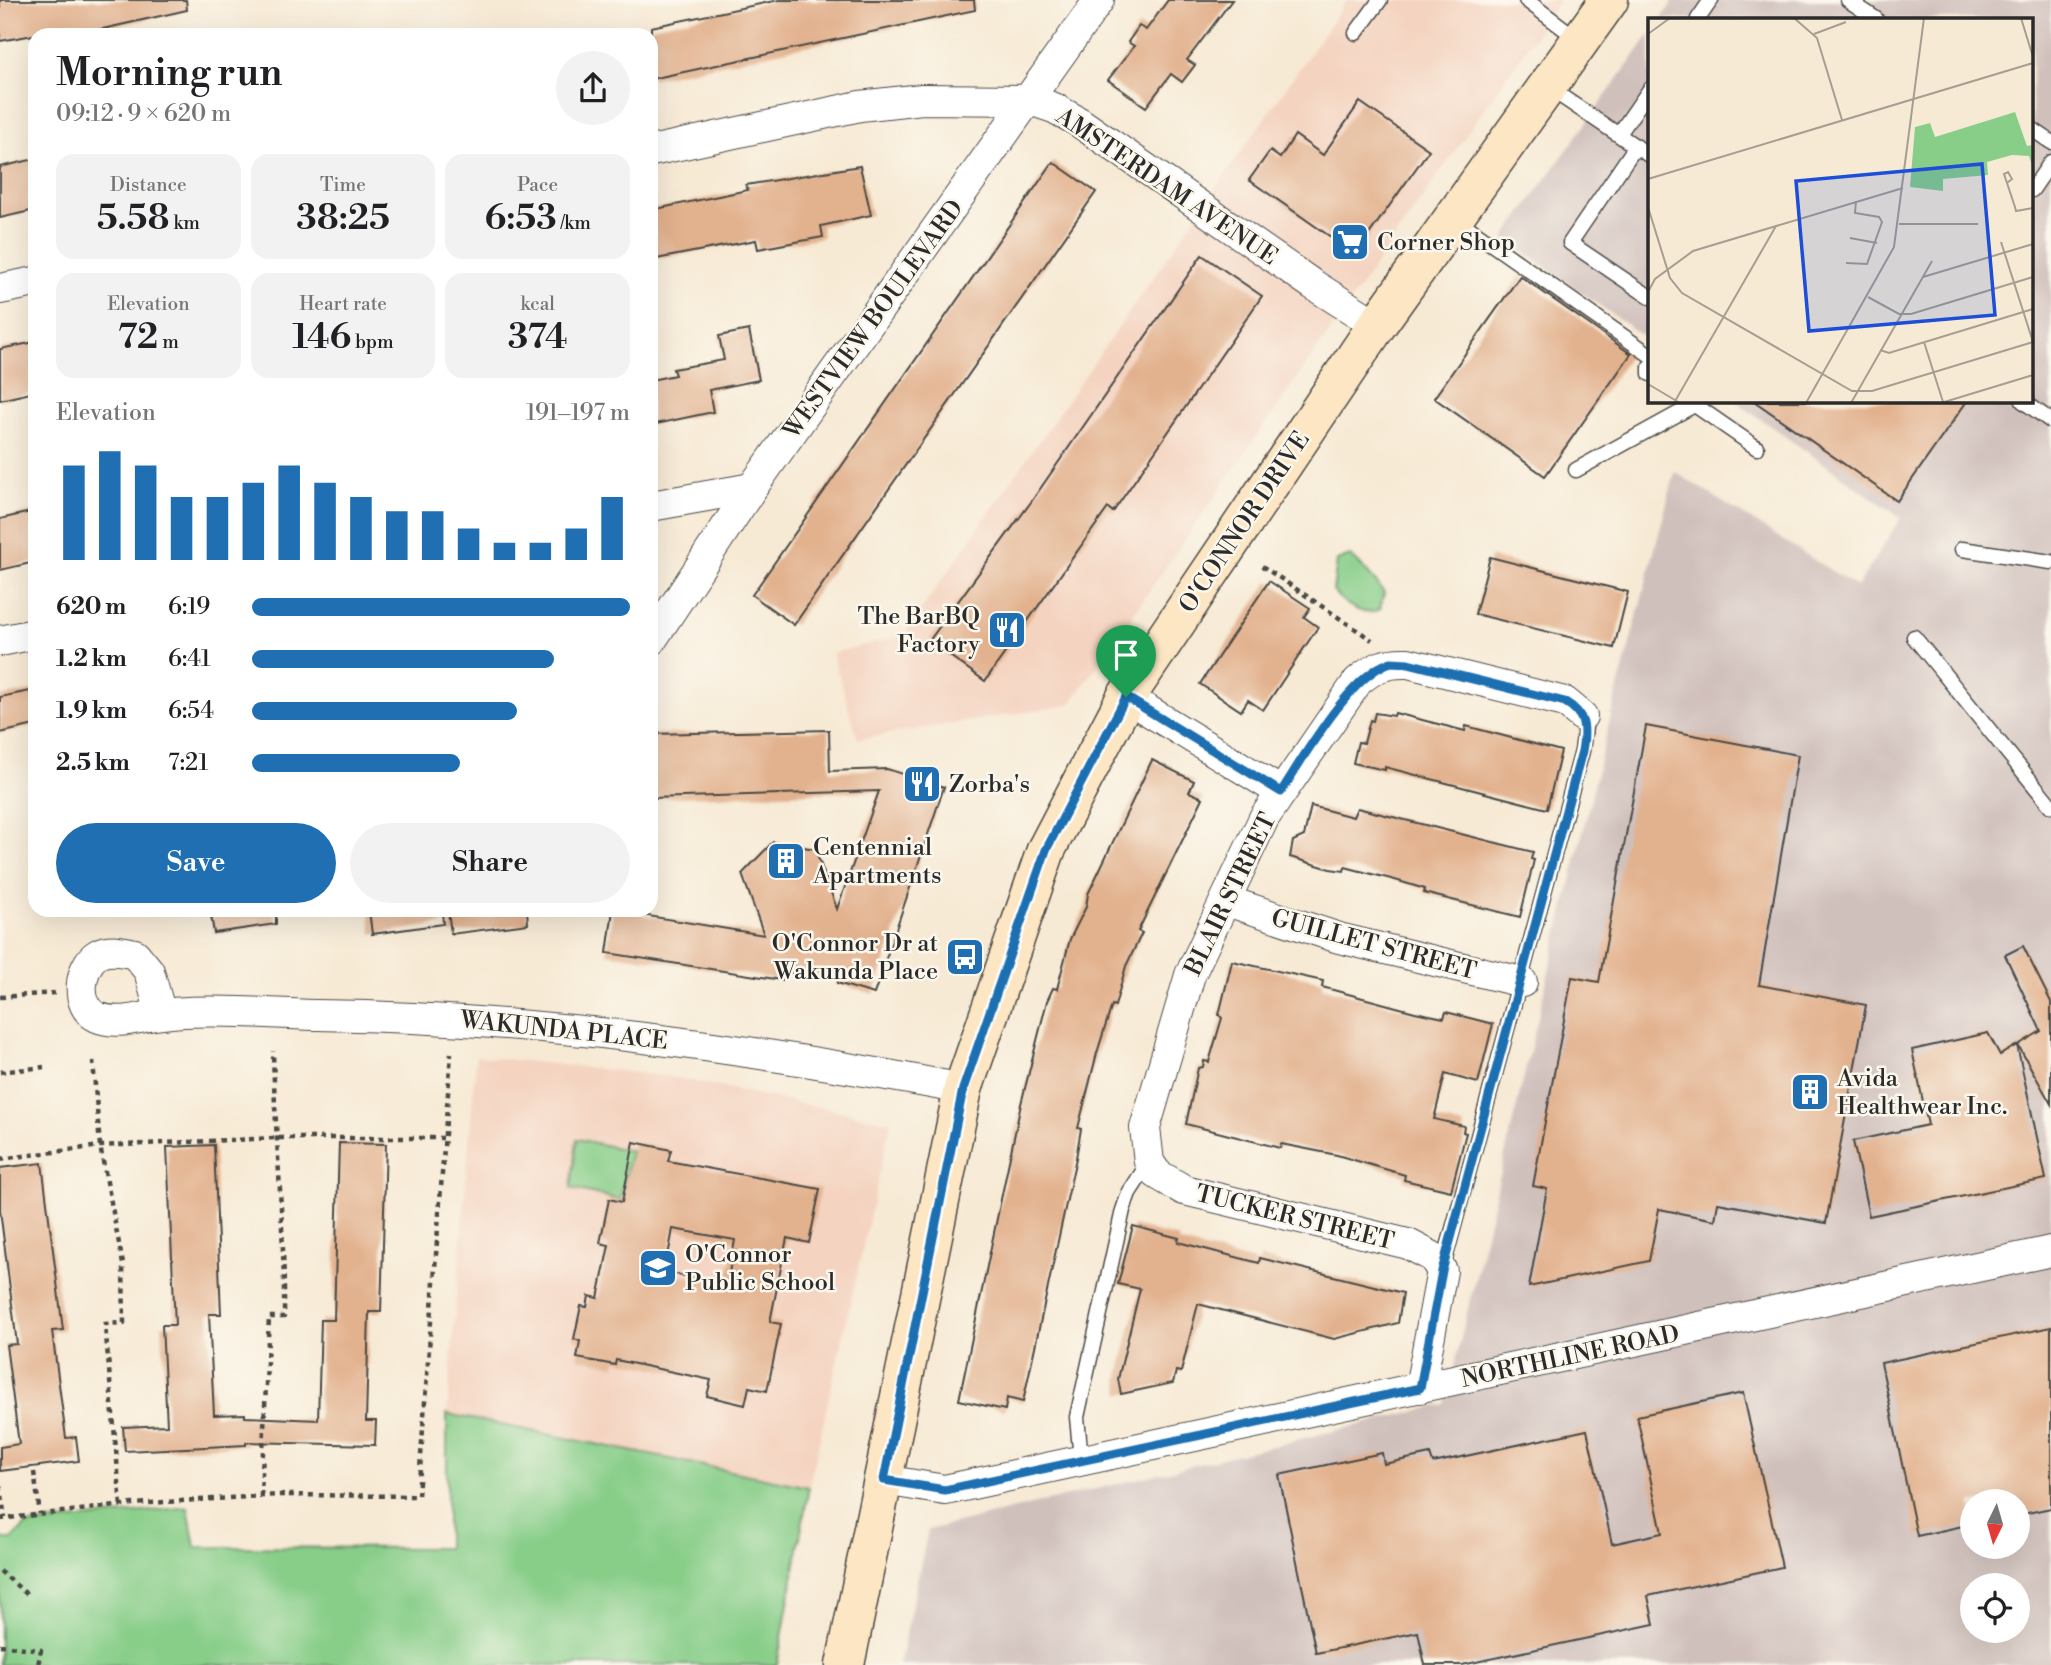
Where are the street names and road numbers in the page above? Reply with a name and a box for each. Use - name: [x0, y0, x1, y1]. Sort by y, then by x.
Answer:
- street label: AMSTERDAM AVENUE: [1049, 101, 1283, 272]
- street label: WESTVIEW BOULEVARD: [776, 194, 971, 446]
- street label: O'CONNOR DRIVE: [1173, 426, 1317, 619]
- street label: BLAIR STREET: [1178, 808, 1283, 982]
- street label: GUILLET STREET: [1268, 903, 1480, 987]
- street label: WAKUNDA PLACE: [458, 1005, 669, 1057]
- street label: TUCKER STREET: [1192, 1179, 1397, 1257]
- street label: NORTHLINE ROAD: [1458, 1319, 1682, 1395]

